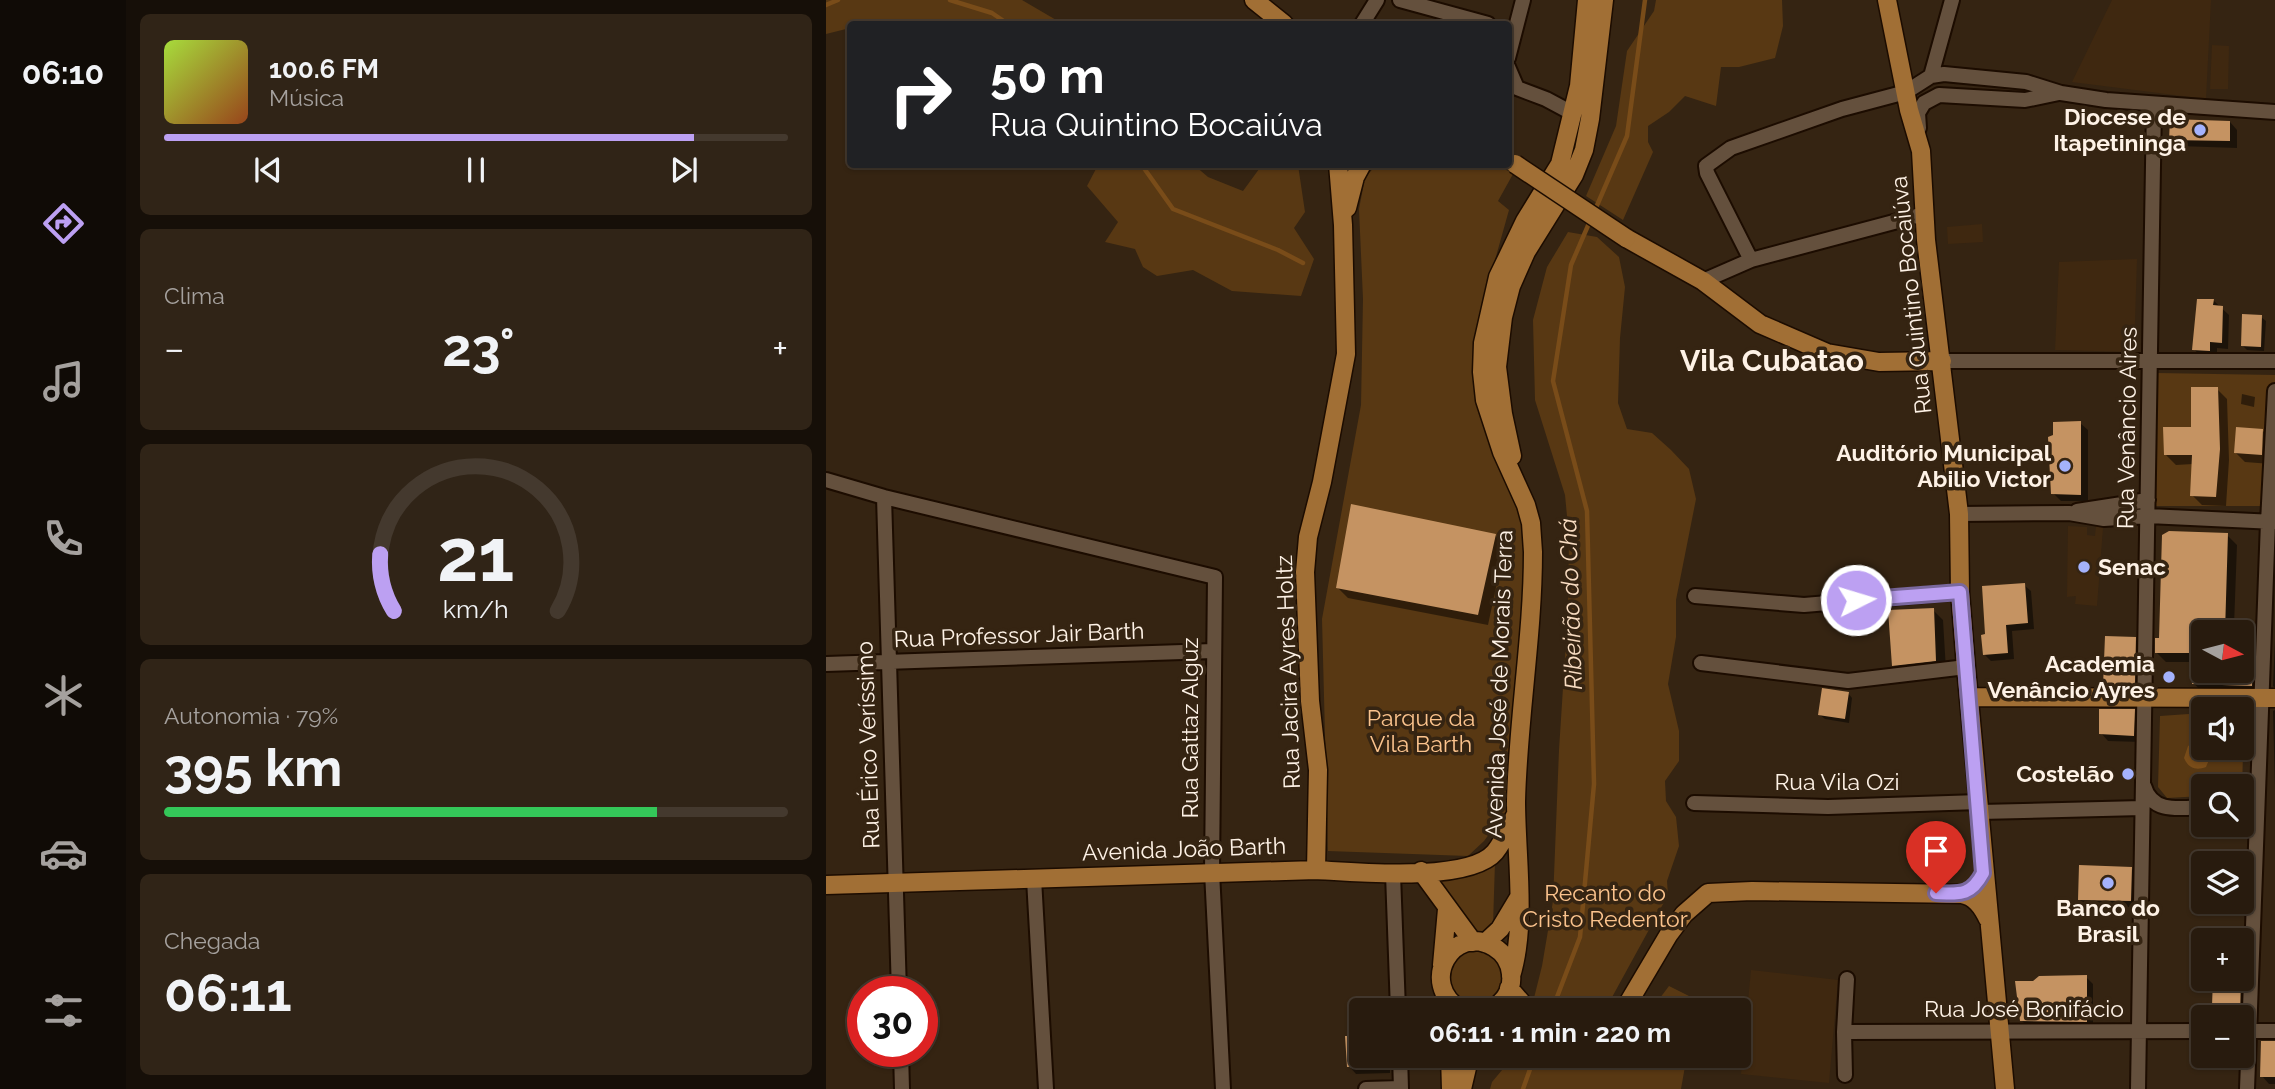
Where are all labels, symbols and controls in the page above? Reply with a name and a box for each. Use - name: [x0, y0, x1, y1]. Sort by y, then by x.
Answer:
- text: 50 m: [990, 47, 1105, 104]
- icon: right: [875, 49, 966, 140]
- text: 06:10: [22, 54, 104, 91]
- text: 100.6 FM: [269, 54, 379, 84]
- text: Música: [269, 84, 344, 111]
- place label: Diocese de Itapetininga: [2053, 103, 2186, 156]
- text: Rua Quintino Bocaiúva: [990, 106, 1323, 143]
- marker: Diocese de Itapetininga: [2192, 122, 2208, 138]
- icon: previous: [249, 151, 287, 189]
- icon: pause: [457, 151, 495, 189]
- icon: next: [665, 151, 703, 189]
- street label: Rua Quintino Bocaiúva: [1885, 175, 1936, 415]
- icon: directions: [39, 199, 88, 248]
- text: Clima: [164, 282, 225, 309]
- text: 23°: [442, 317, 515, 378]
- text: −: [164, 326, 184, 371]
- text: +: [772, 326, 788, 371]
- street label: Rua Venâncio Aires: [2111, 327, 2142, 529]
- district label: Vila Cubatao: [1680, 343, 1864, 378]
- icon: music: [39, 357, 88, 406]
- place label: Auditório Municipal Abilio Victor: [1836, 439, 2052, 492]
- marker: Auditório Municipal Abilio Victor: [2057, 458, 2073, 474]
- text: 21: [437, 513, 515, 598]
- icon: phone: [39, 514, 88, 563]
- water label: Ribeirão do Chá: [1553, 518, 1588, 690]
- street label: Avenida José de Morais Terra: [1480, 529, 1517, 839]
- place label: Senac: [2098, 553, 2166, 580]
- street label: Rua Jacira Ayres Holtz: [1270, 555, 1305, 790]
- marker: Senac: [2076, 559, 2092, 575]
- position arrow: [1819, 563, 1893, 637]
- text: km/h: [443, 593, 509, 623]
- street label: Rua Professor Jair Barth: [893, 617, 1145, 652]
- north arrow: [2191, 620, 2254, 682]
- map controls: [2191, 620, 2254, 1068]
- street label: Rua Gattaz Alguz: [1176, 637, 1203, 819]
- street label: Rua Érico Veríssimo: [850, 641, 885, 849]
- place label: Academia Venâncio Ayres: [1987, 650, 2155, 703]
- marker: Academia Venâncio Ayres: [2161, 669, 2177, 685]
- icon: climate: [39, 671, 88, 720]
- button: sound: [2191, 697, 2254, 760]
- text: Autonomia · 79%: [164, 702, 338, 729]
- park label: Parque da Vila Barth: [1367, 704, 1475, 757]
- text: 395 km: [164, 737, 342, 798]
- place label: Costelão: [2016, 760, 2114, 787]
- marker: Costelão: [2120, 766, 2136, 782]
- street label: Rua Vila Ozi: [1774, 768, 1900, 795]
- button: search: [2191, 774, 2254, 837]
- pin: [1906, 821, 1966, 893]
- icon: car: [39, 829, 88, 878]
- street label: Avenida João Barth: [1081, 831, 1287, 866]
- icon: arrive: [1917, 832, 1955, 870]
- button: layers: [2191, 851, 2254, 914]
- marker: Banco do Brasil: [2100, 875, 2116, 891]
- park label: Recanto do Cristo Redentor: [1522, 879, 1688, 932]
- place label: Banco do Brasil: [2056, 894, 2160, 947]
- text: Chegada: [164, 927, 260, 954]
- button: +: [2191, 928, 2254, 991]
- text: 06:11: [164, 962, 292, 1023]
- speed limit sign: 30: [847, 976, 938, 1067]
- icon: filters: [39, 986, 88, 1035]
- street label: Rua José Bonifácio: [1924, 995, 2124, 1022]
- button: −: [2191, 1005, 2254, 1068]
- text: 06:11 · 1 min · 220 m: [1429, 1018, 1671, 1048]

